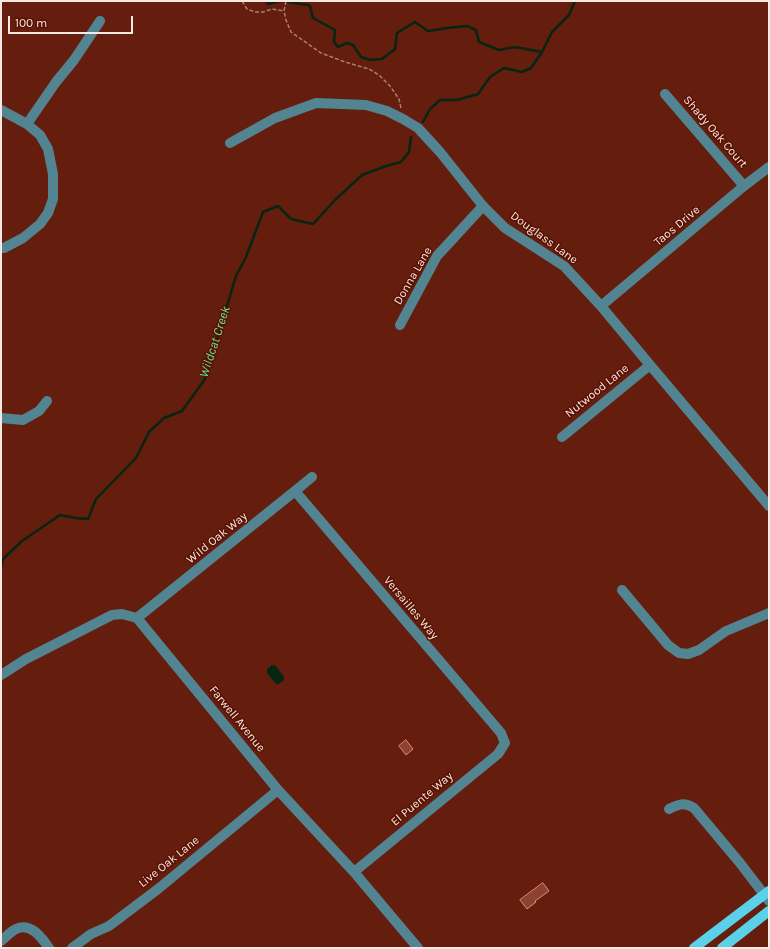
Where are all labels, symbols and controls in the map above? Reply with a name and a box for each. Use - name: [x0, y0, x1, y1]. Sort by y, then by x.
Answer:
- scale bar: [10, 8, 135, 34]
- text: 100 m: [15, 16, 47, 30]
- street label: Shady Oak Court: [680, 93, 750, 171]
- street label: Taos Drive: [651, 203, 703, 249]
- street label: Douglass Lane: [508, 209, 580, 267]
- street label: Donna Lane: [391, 245, 435, 307]
- water label: Wildcat Creek: [196, 304, 234, 380]
- street label: Nutwood Lane: [562, 361, 632, 421]
- street label: Wild Oak Way: [184, 509, 250, 567]
- street label: Versailles Way: [380, 574, 442, 642]
- street label: Farwell Avenue: [206, 683, 268, 755]
- street label: El Puente Way: [388, 769, 456, 829]
- street label: Live Oak Lane: [136, 833, 202, 891]

